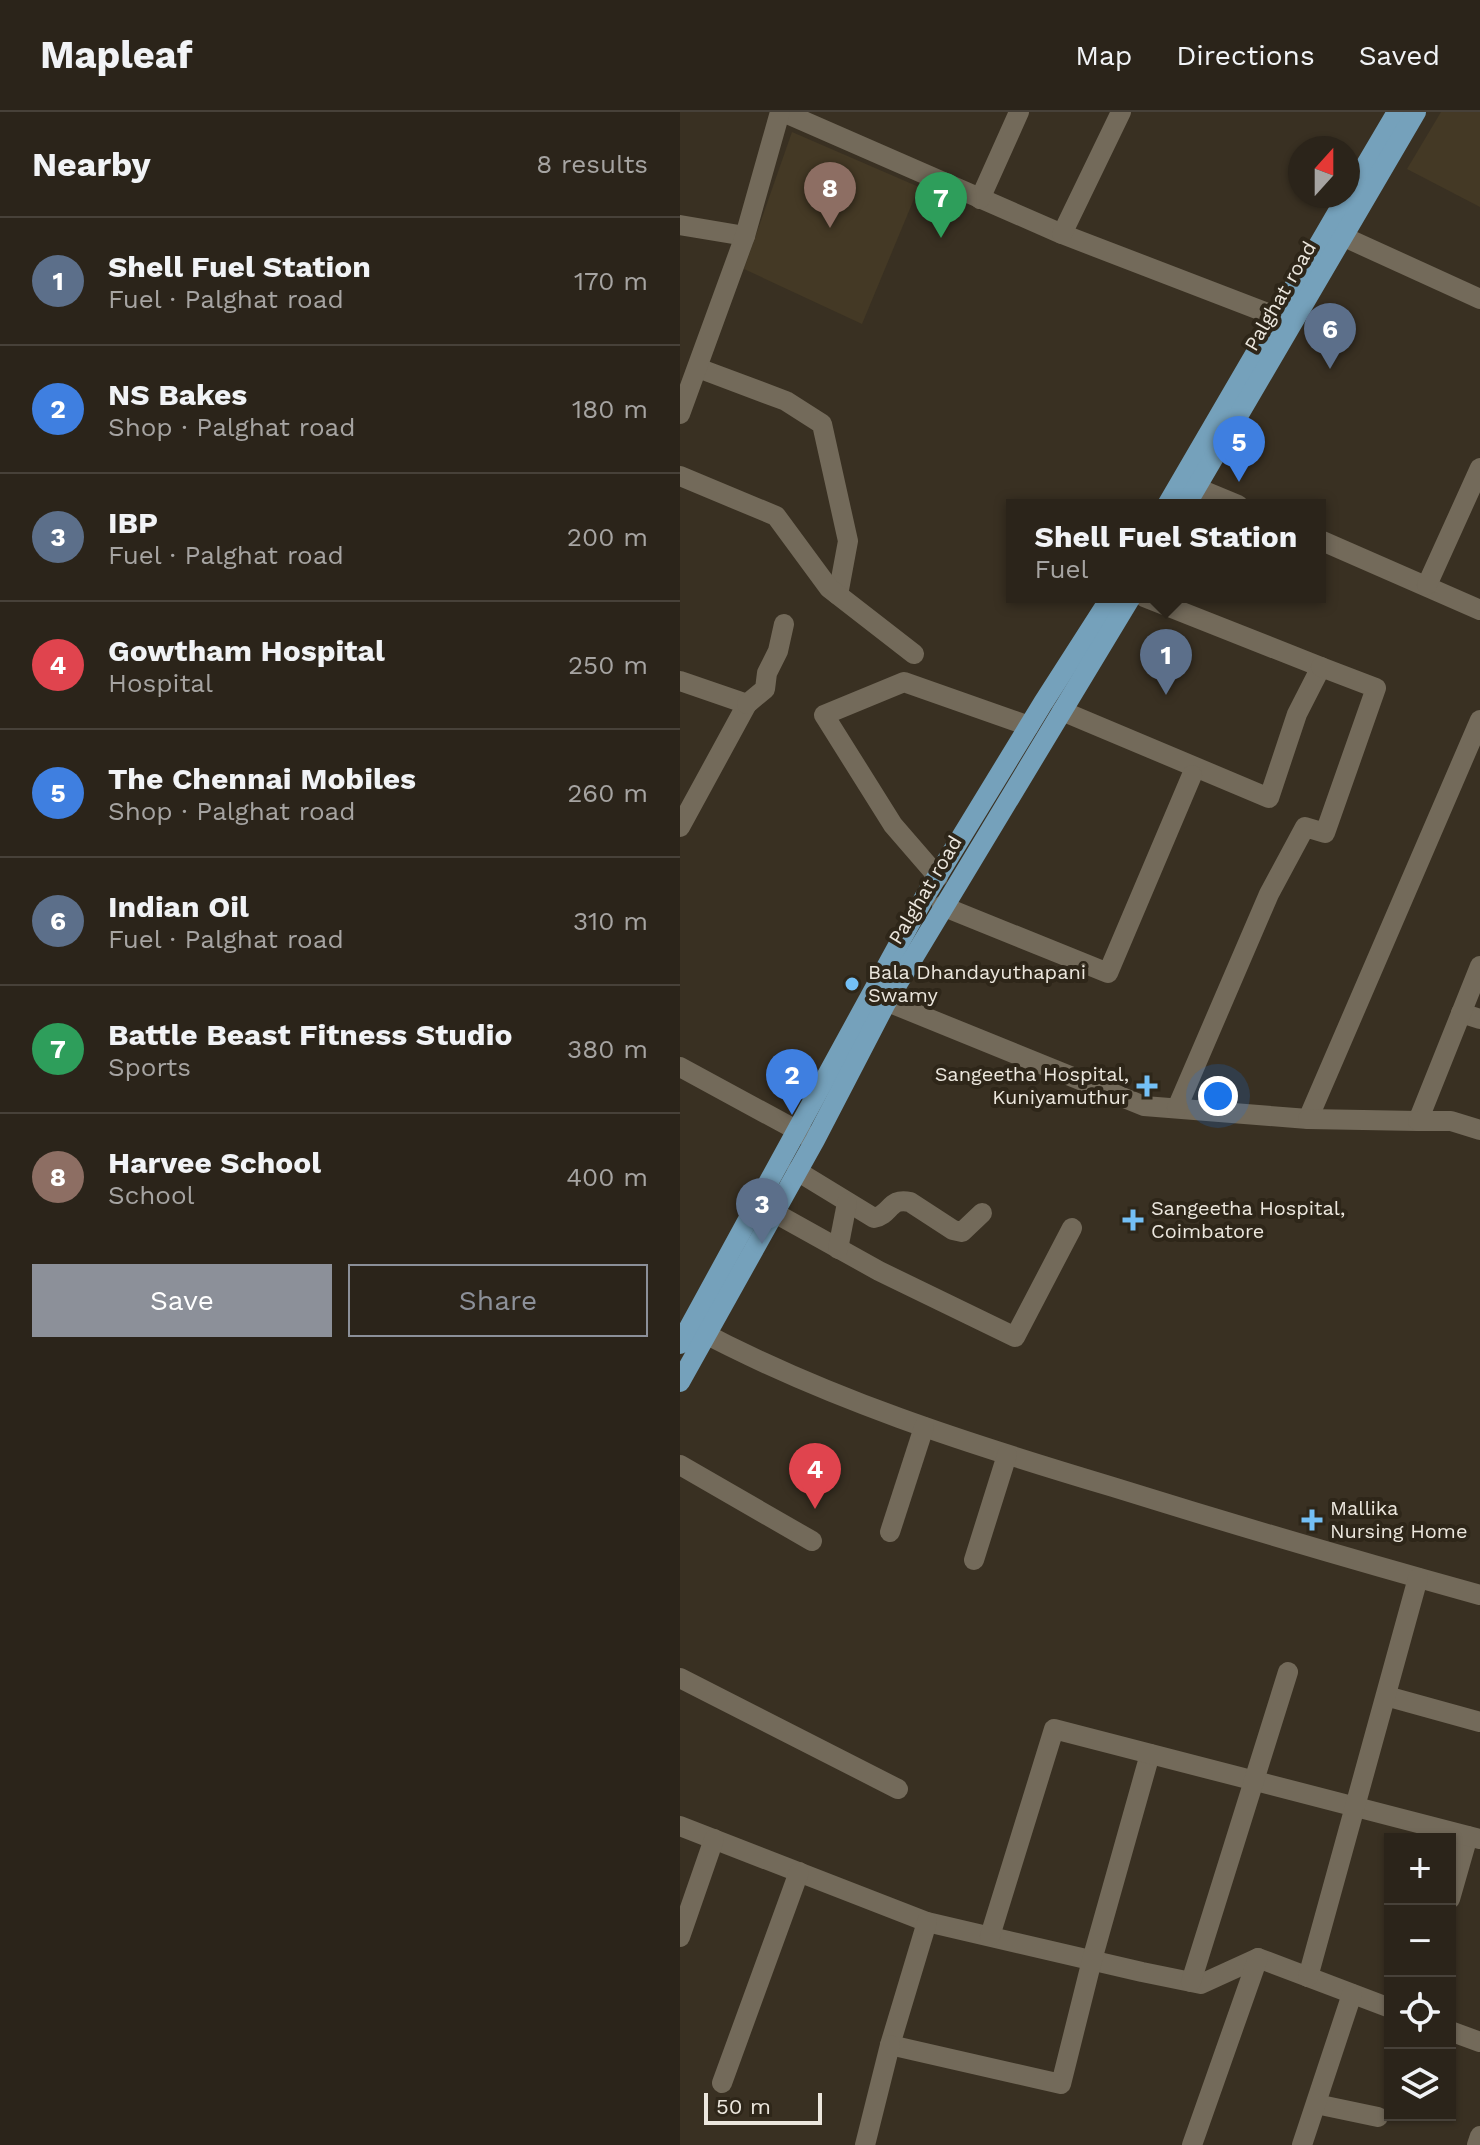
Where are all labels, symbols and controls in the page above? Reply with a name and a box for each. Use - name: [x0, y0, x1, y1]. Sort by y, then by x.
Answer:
- text: Mapleaf: [40, 33, 192, 77]
- text: Map: [1075, 39, 1132, 72]
- text: Directions: [1176, 39, 1315, 72]
- text: Saved: [1359, 39, 1440, 72]
- north arrow: [1288, 136, 1360, 208]
- text: Nearby: [32, 144, 151, 184]
- text: 8 results: [536, 149, 648, 179]
- pin: 8: [804, 162, 856, 228]
- pin: 7: [915, 172, 967, 238]
- street label: Palghat road: [1239, 237, 1321, 355]
- text: Shell Fuel Station: [108, 249, 371, 284]
- text: 1: [52, 266, 64, 296]
- text: 170 m: [574, 266, 648, 296]
- text: Fuel · Palghat road: [108, 284, 344, 314]
- pin: 6: [1304, 303, 1356, 369]
- text: NS Bakes: [108, 377, 247, 412]
- text: 2: [50, 394, 66, 424]
- text: 180 m: [572, 394, 648, 424]
- text: Shop · Palghat road: [108, 412, 356, 442]
- pin: 5: [1213, 416, 1265, 482]
- popup: [1006, 499, 1326, 603]
- text: IBP: [108, 505, 158, 540]
- text: Shell Fuel Station: [1035, 519, 1297, 554]
- text: 3: [50, 522, 66, 552]
- text: 200 m: [567, 522, 648, 552]
- text: Fuel · Palghat road: [108, 540, 344, 570]
- text: Fuel: [1035, 554, 1088, 584]
- pin: 1: [1140, 629, 1192, 695]
- text: Gowtham Hospital: [108, 633, 385, 668]
- text: 4: [50, 650, 66, 680]
- text: 250 m: [568, 650, 648, 680]
- text: Hospital: [108, 668, 213, 698]
- text: The Chennai Mobiles: [108, 761, 416, 796]
- text: 5: [50, 778, 66, 808]
- text: 260 m: [567, 778, 648, 808]
- text: Shop · Palghat road: [108, 796, 356, 826]
- street label: Palghat road: [883, 831, 967, 949]
- text: Indian Oil: [108, 889, 249, 924]
- text: 6: [50, 906, 66, 936]
- text: 310 m: [573, 906, 648, 936]
- text: Fuel · Palghat road: [108, 924, 344, 954]
- place label: Bala Dhandayuthapani Swamy: [868, 960, 1086, 1007]
- marker: Bala Dhandayuthapani Swamy: [843, 975, 861, 993]
- text: Battle Beast Fitness Studio: [108, 1017, 512, 1052]
- text: 7: [50, 1034, 66, 1064]
- text: 380 m: [567, 1034, 648, 1064]
- pin: 2: [766, 1049, 818, 1115]
- text: Sports: [108, 1052, 191, 1082]
- place label: Sangeetha Hospital, Kuniyamuthur: [935, 1062, 1129, 1109]
- marker: Sangeetha Hospital, Kuniyamuthur: [1136, 1075, 1158, 1097]
- your location: [1198, 1076, 1238, 1116]
- text: Harvee School: [108, 1145, 321, 1180]
- text: 8: [50, 1162, 66, 1192]
- text: 400 m: [566, 1162, 648, 1192]
- pin: 3: [736, 1178, 788, 1244]
- text: School: [108, 1180, 194, 1210]
- place label: Sangeetha Hospital, Coimbatore: [1151, 1196, 1345, 1243]
- marker: Sangeetha Hospital, Coimbatore: [1122, 1209, 1144, 1231]
- button: Save: [32, 1264, 332, 1337]
- button: Share: [348, 1264, 648, 1337]
- pin: 4: [789, 1443, 841, 1509]
- place label: Mallika Nursing Home: [1330, 1496, 1467, 1543]
- marker: Mallika Nursing Home: [1301, 1509, 1323, 1531]
- map controls: [1384, 1833, 1456, 2121]
- button: +: [1384, 1833, 1456, 1905]
- button: −: [1384, 1905, 1456, 1977]
- button: locate: [1384, 1977, 1456, 2049]
- button: layers: [1384, 2049, 1456, 2121]
- scale bar: [704, 2089, 822, 2125]
- text: 50 m: [716, 2094, 771, 2119]

